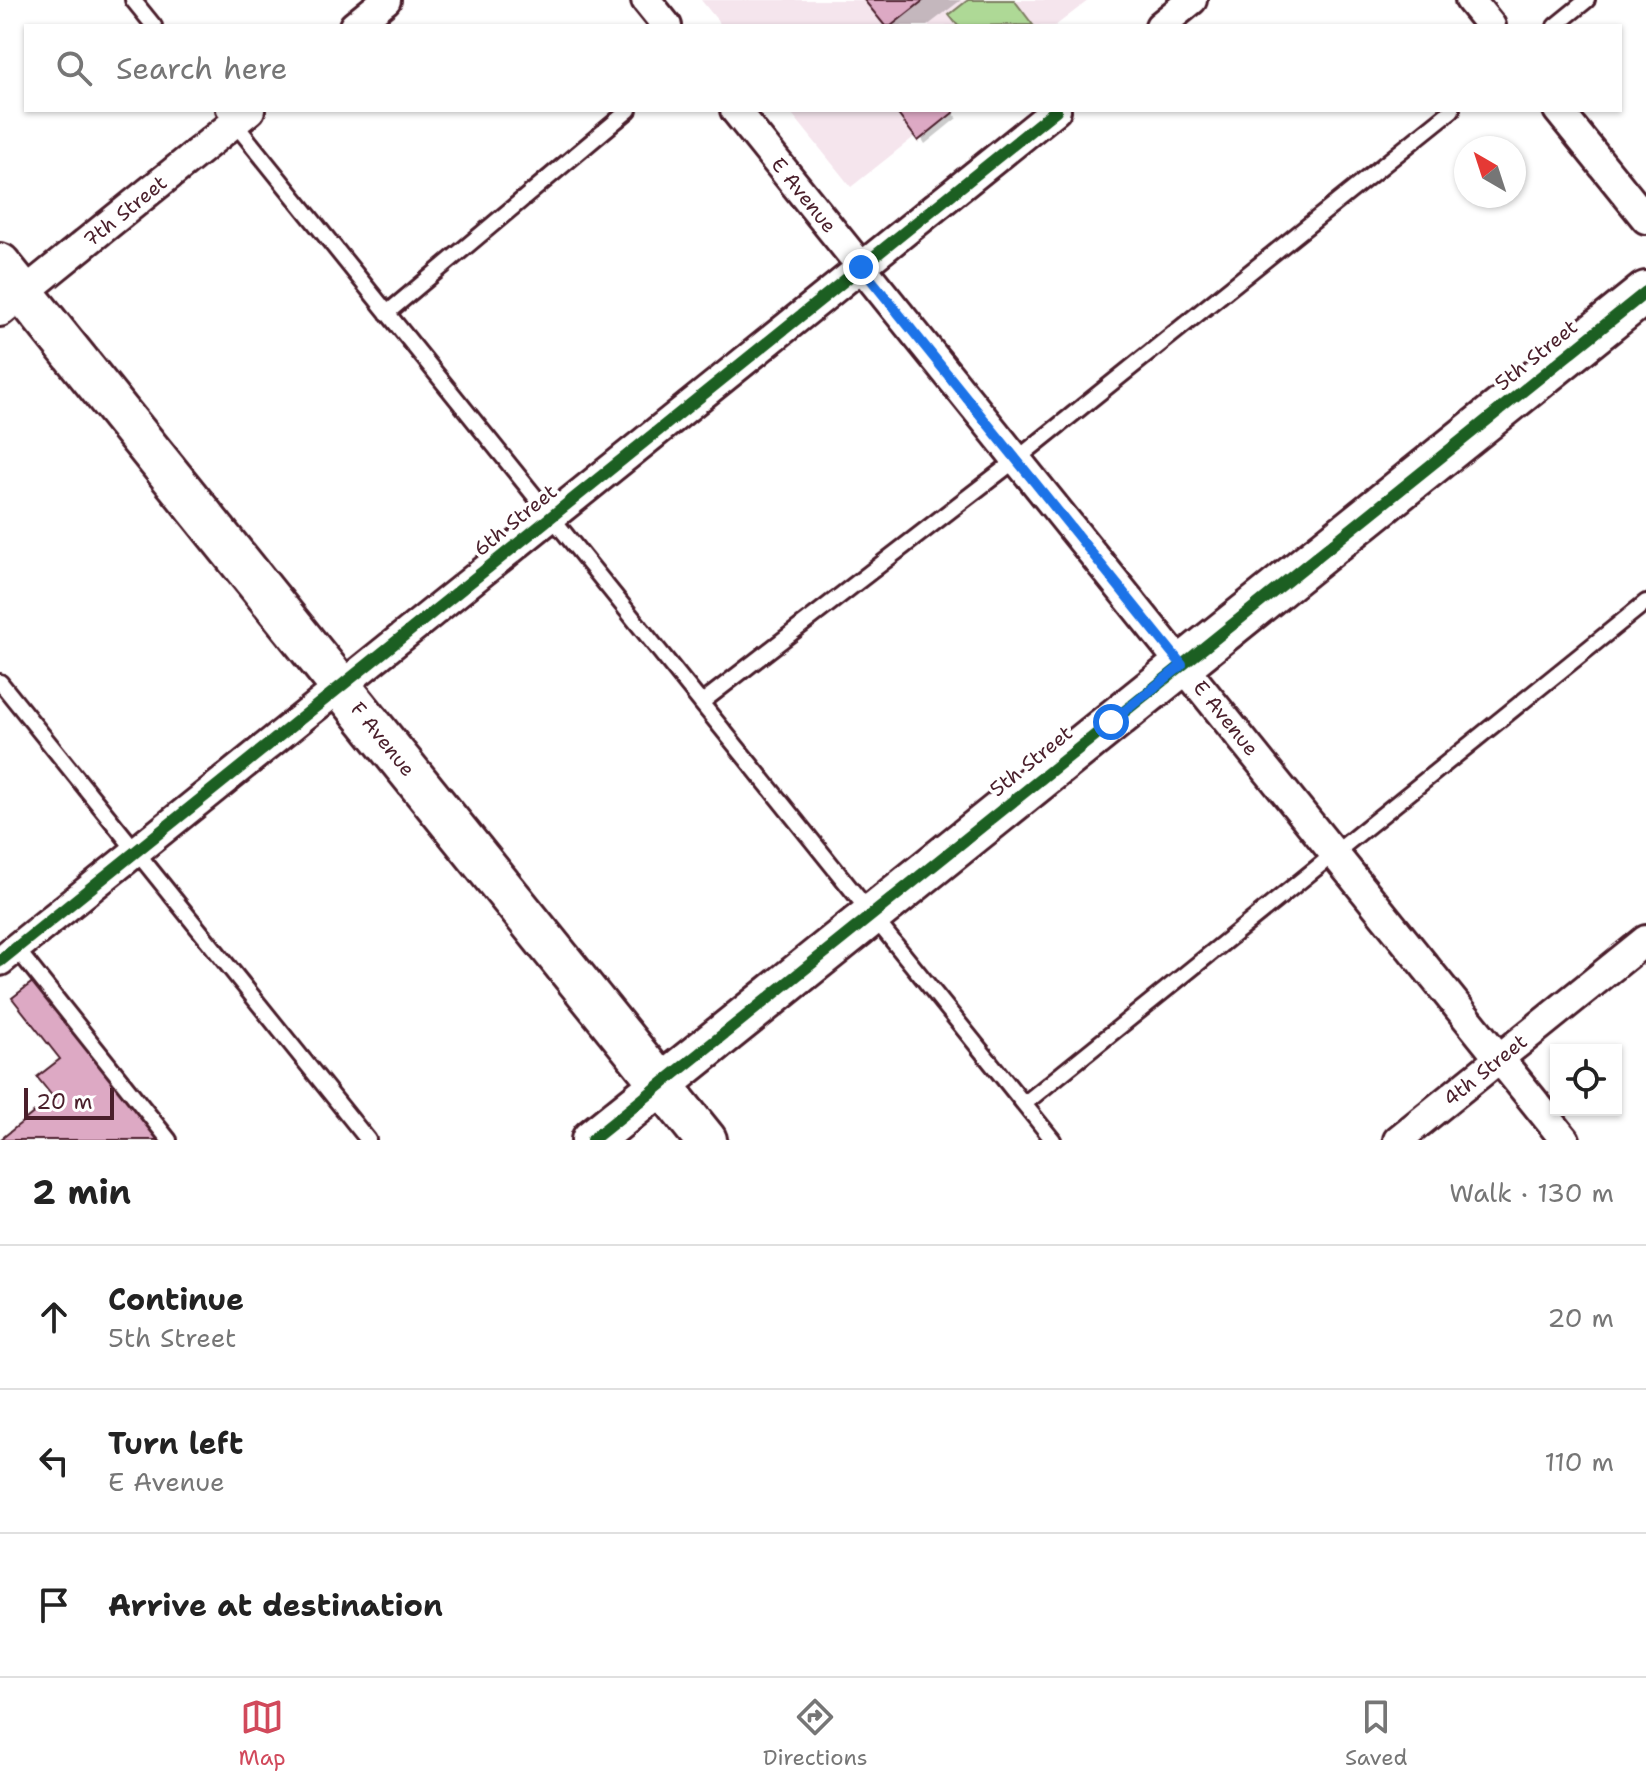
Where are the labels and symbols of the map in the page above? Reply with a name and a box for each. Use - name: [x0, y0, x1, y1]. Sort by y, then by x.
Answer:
- north arrow: [1454, 136, 1526, 208]
- street label: E Avenue: [766, 152, 842, 238]
- street label: 7th Street: [78, 169, 172, 253]
- route end: [843, 249, 879, 285]
- street label: 5th Street: [1489, 314, 1583, 396]
- street label: 6th Street: [468, 478, 562, 562]
- street label: E Avenue: [1188, 675, 1264, 761]
- street label: F Avenue: [345, 696, 421, 782]
- route start: [1093, 704, 1129, 740]
- street label: 5th Street: [984, 720, 1078, 802]
- street label: 4th Street: [1438, 1028, 1532, 1112]
- scale bar: [24, 1084, 114, 1120]

